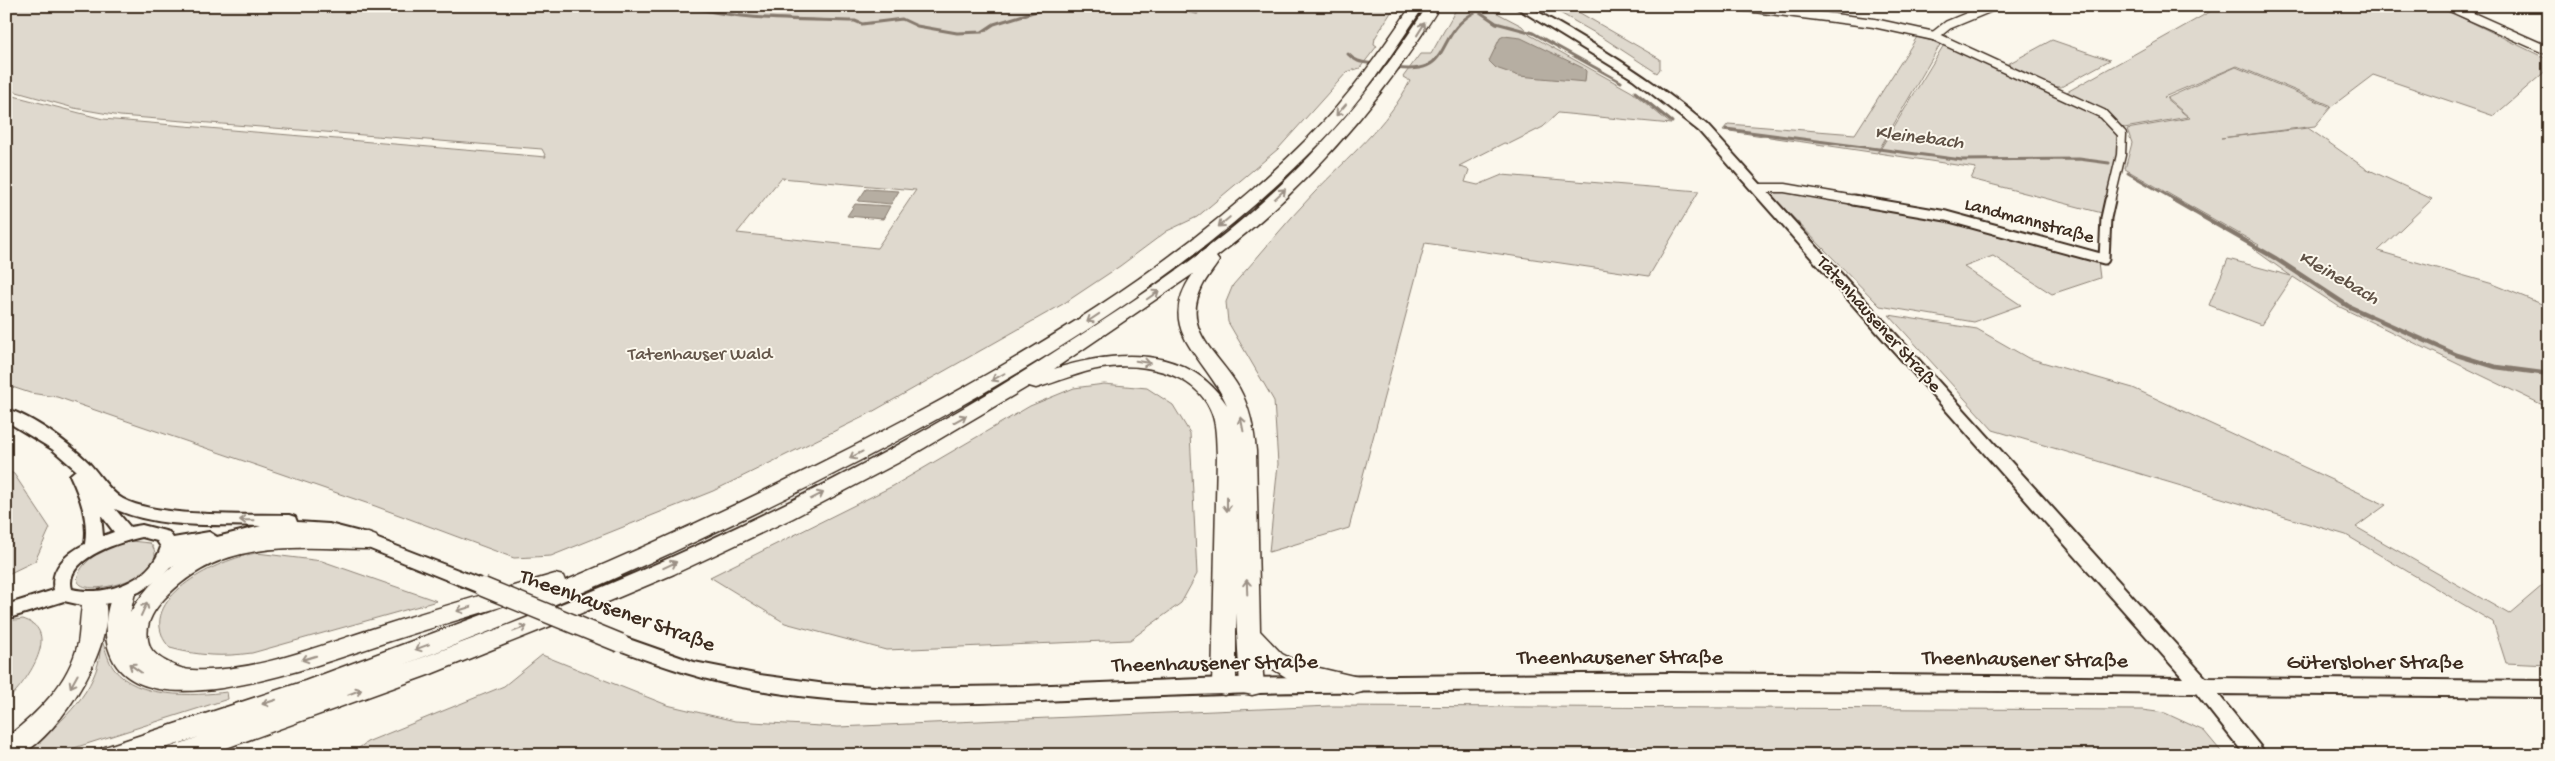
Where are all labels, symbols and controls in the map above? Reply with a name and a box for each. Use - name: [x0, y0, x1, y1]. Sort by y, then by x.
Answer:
- one-way arrow: [1416, 22, 1426, 36]
- one-way arrow: [1335, 103, 1347, 116]
- water label: Kleinebach: [1873, 122, 1965, 156]
- one-way arrow: [1274, 188, 1287, 200]
- street label: Landmannstraße: [1962, 194, 2096, 250]
- one-way arrow: [1218, 217, 1231, 228]
- water label: Kleinebach: [2294, 247, 2383, 311]
- street label: Tatenhausener Straße: [1810, 251, 1946, 398]
- one-way arrow: [1146, 290, 1160, 300]
- one-way arrow: [1086, 313, 1100, 323]
- park label: Tatenhauser Wald: [627, 344, 774, 367]
- one-way arrow: [1134, 358, 1150, 368]
- one-way arrow: [991, 372, 1006, 382]
- one-way arrow: [952, 413, 966, 423]
- one-way arrow: [1237, 417, 1246, 433]
- one-way arrow: [848, 450, 863, 460]
- one-way arrow: [809, 491, 824, 501]
- one-way arrow: [1222, 496, 1231, 512]
- one-way arrow: [239, 515, 256, 525]
- one-way arrow: [662, 560, 677, 570]
- street label: Theenhausener Straße: [514, 564, 719, 660]
- one-way arrow: [1242, 579, 1252, 595]
- one-way arrow: [140, 602, 150, 617]
- one-way arrow: [456, 605, 472, 615]
- one-way arrow: [512, 624, 527, 633]
- one-way arrow: [415, 643, 430, 652]
- street label: Theenhausener Straße: [1515, 646, 1724, 672]
- street label: Theenhausener Straße: [1920, 646, 2129, 676]
- street label: Theenhausener Straße: [1110, 650, 1319, 680]
- street label: Gütersloher Straße: [2287, 651, 2464, 677]
- one-way arrow: [301, 653, 317, 663]
- one-way arrow: [128, 663, 142, 673]
- one-way arrow: [69, 673, 79, 688]
- one-way arrow: [347, 687, 362, 696]
- one-way arrow: [261, 698, 277, 708]

